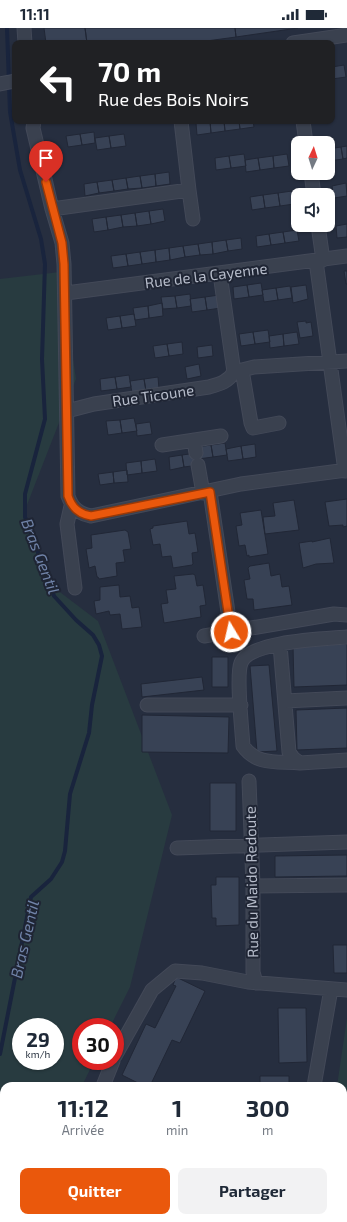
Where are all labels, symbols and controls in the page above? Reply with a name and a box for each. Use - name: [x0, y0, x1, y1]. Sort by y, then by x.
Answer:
- text: 11:11: [20, 5, 50, 23]
- text: 70 m: [98, 54, 161, 88]
- icon: left: [32, 56, 84, 108]
- text: Rue des Bois Noirs: [98, 88, 249, 110]
- north arrow: [291, 136, 335, 180]
- map controls: [291, 136, 335, 232]
- pin: [29, 141, 63, 182]
- icon: arrive: [35, 147, 57, 169]
- button: sound: [291, 188, 335, 232]
- street label: Rue de la Cayenne: [144, 259, 268, 291]
- street label: Rue Ticoune: [111, 380, 195, 410]
- water label: Bras Gentil: [18, 516, 64, 596]
- position arrow: [210, 611, 252, 653]
- street label: Rue du Maido Redoute: [241, 806, 261, 958]
- water label: Bras Gentil: [6, 898, 42, 980]
- speed limit sign: 30: [72, 1018, 124, 1070]
- text: 29: [26, 1027, 50, 1051]
- text: km/h: [26, 1048, 50, 1060]
- text: 11:12: [57, 1093, 109, 1122]
- text: 1: [172, 1093, 182, 1122]
- text: 300: [246, 1093, 290, 1122]
- text: Arrivée: [62, 1122, 104, 1138]
- text: min: [166, 1122, 188, 1138]
- text: m: [262, 1122, 273, 1138]
- button: Quitter: [20, 1168, 170, 1214]
- button: Partager: [178, 1168, 327, 1214]

